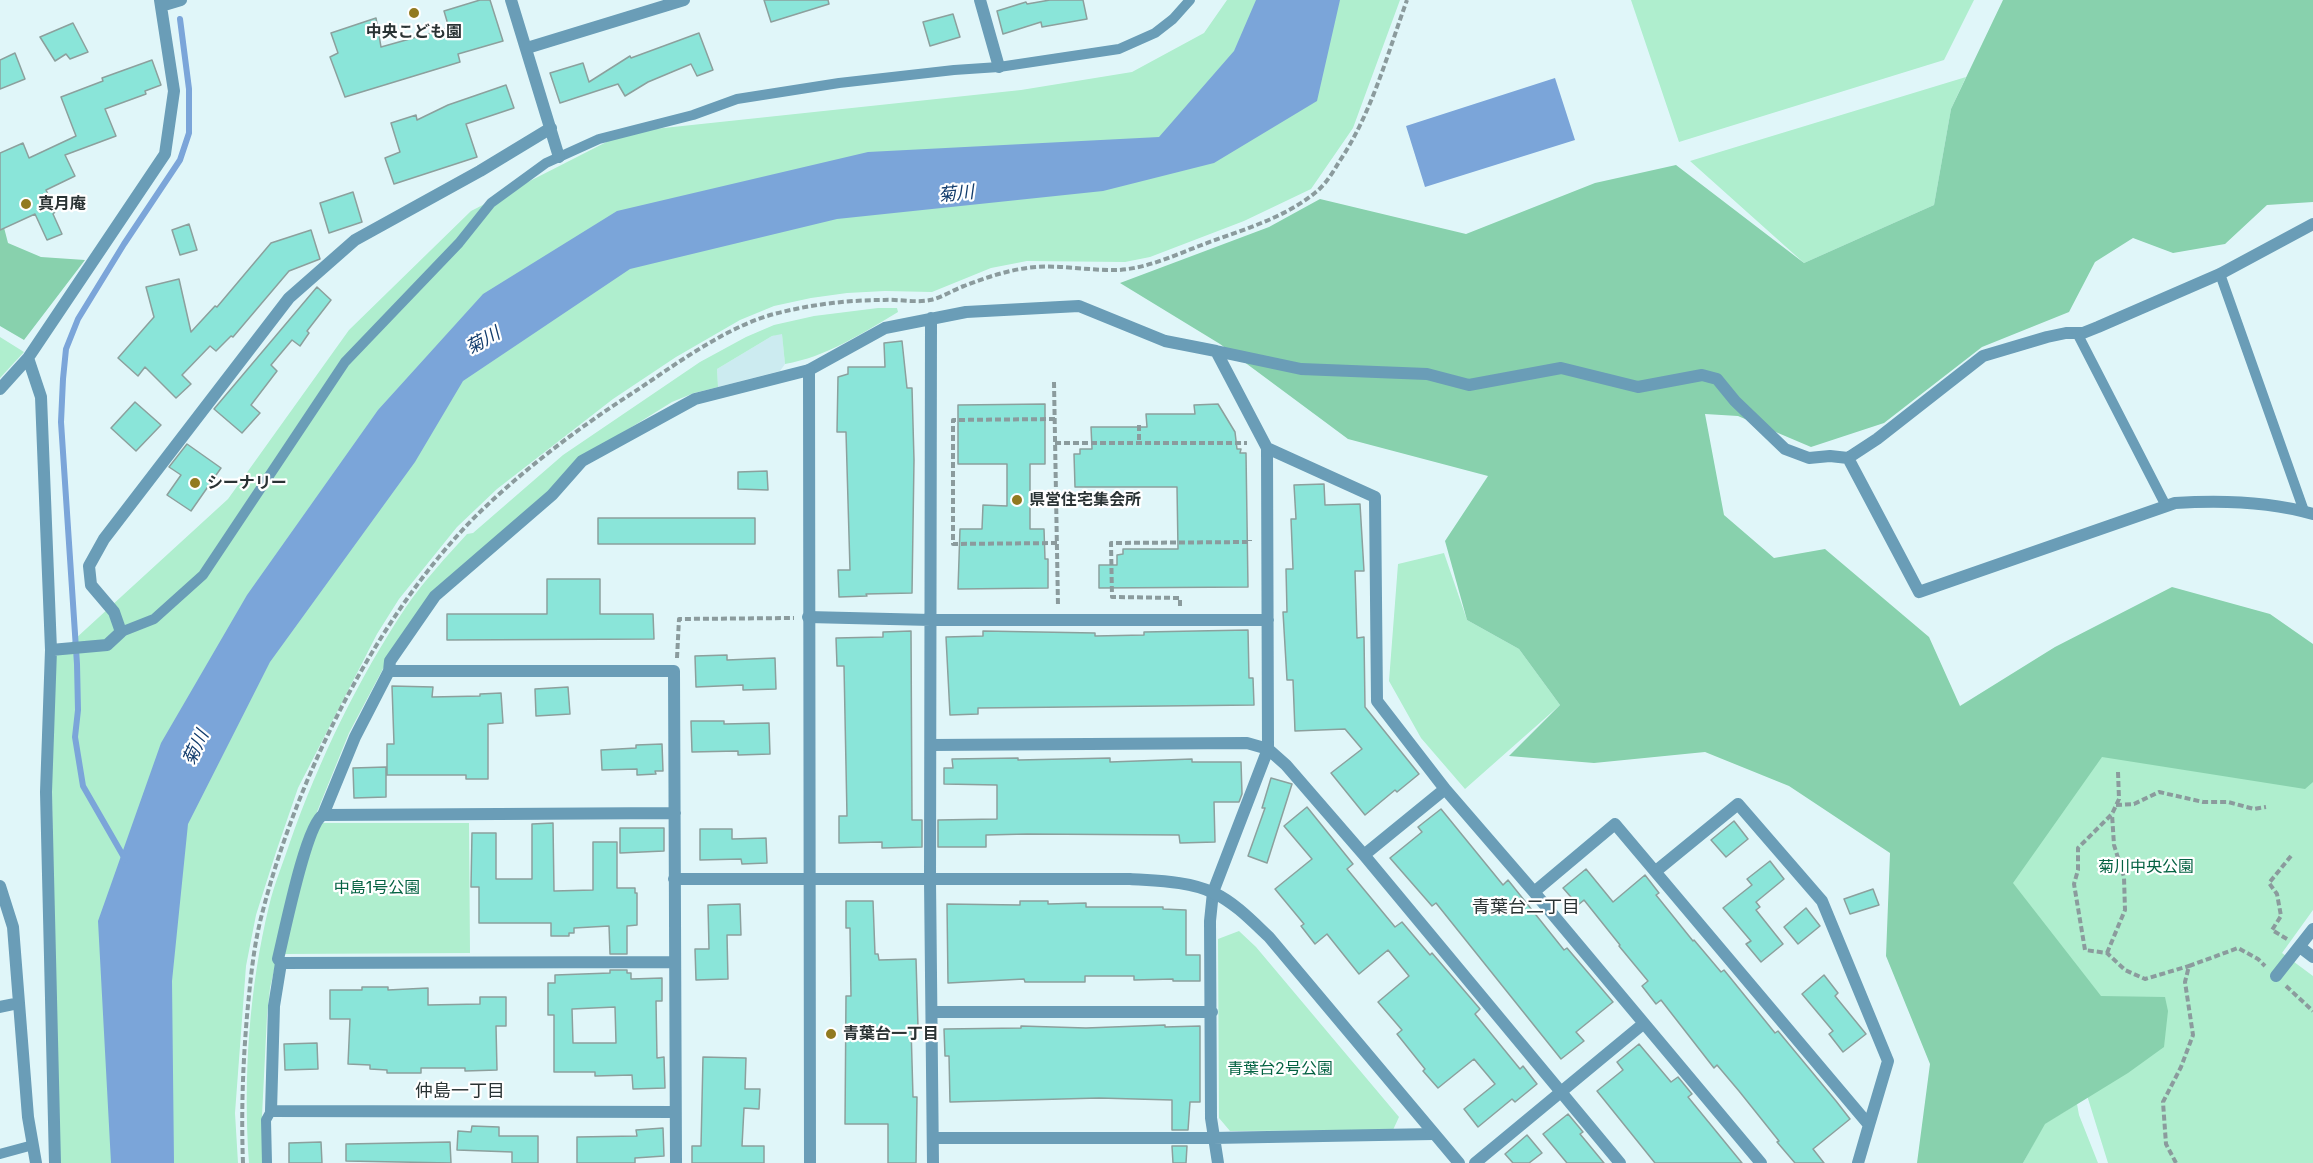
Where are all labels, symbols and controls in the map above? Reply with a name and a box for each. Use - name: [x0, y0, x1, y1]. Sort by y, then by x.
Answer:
- marker: 中央こども園: [407, 6, 421, 20]
- place label: 中央こども園: [366, 22, 462, 42]
- water label: 菊川: [937, 181, 975, 207]
- place label: 真月庵: [38, 194, 86, 214]
- marker: 真月庵: [19, 197, 33, 211]
- water label: 菊川: [462, 323, 504, 359]
- place label: シーナリー: [207, 473, 287, 493]
- marker: シーナリー: [188, 476, 202, 490]
- place label: 県営住宅集会所: [1029, 490, 1141, 510]
- marker: 県営住宅集会所: [1010, 493, 1024, 507]
- water label: 菊川: [179, 727, 213, 769]
- park label: 菊川中央公園: [2098, 857, 2194, 877]
- park label: 中島1号公園: [334, 878, 420, 898]
- district label: 青葉台二丁目: [1472, 897, 1580, 919]
- place label: 青葉台一丁目: [843, 1024, 939, 1044]
- marker: 青葉台一丁目: [824, 1027, 838, 1041]
- park label: 青葉台2号公園: [1227, 1059, 1333, 1079]
- district label: 仲島一丁目: [415, 1081, 505, 1103]

